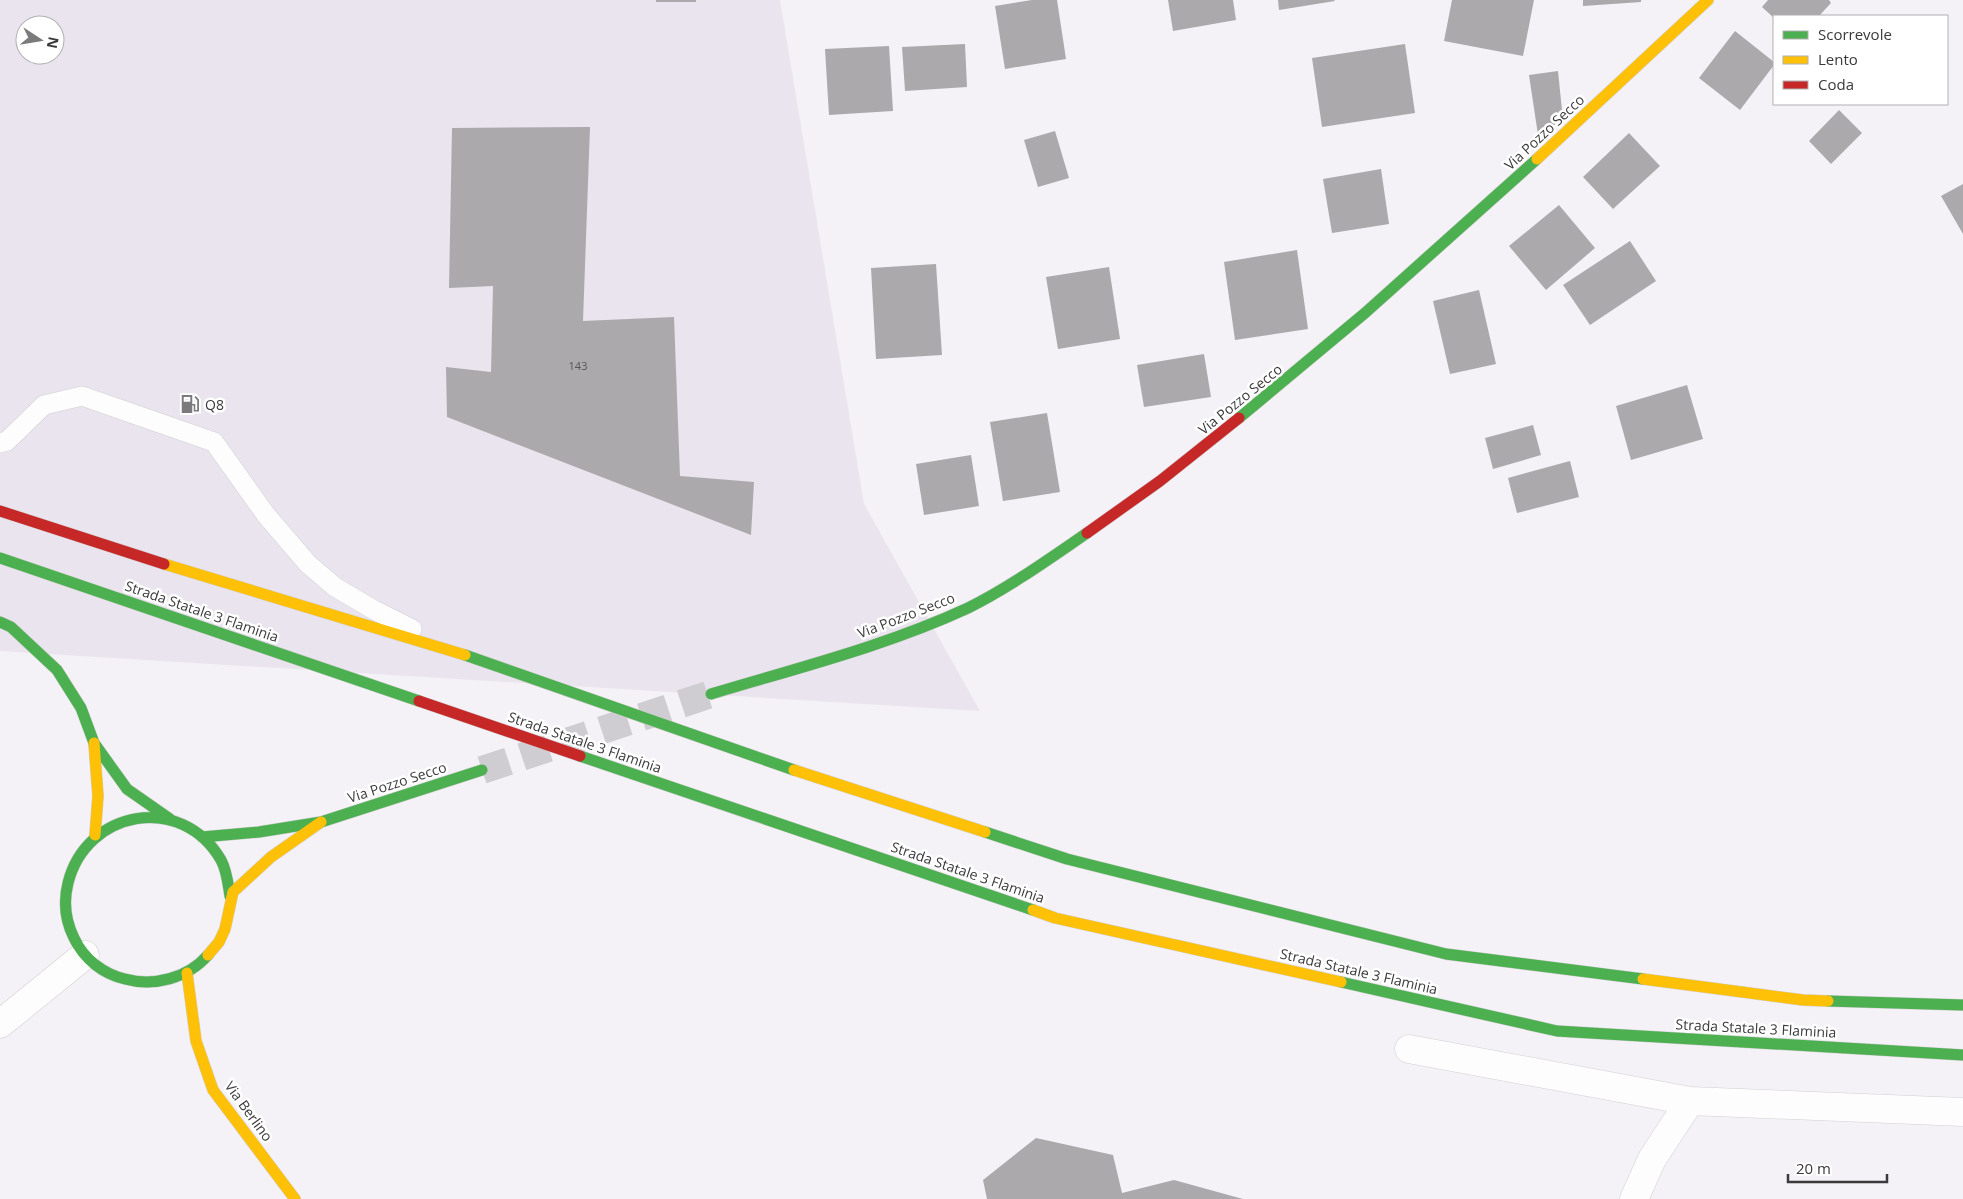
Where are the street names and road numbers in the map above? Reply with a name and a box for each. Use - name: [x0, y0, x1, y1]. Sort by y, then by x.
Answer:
- street label: Via Pozzo Secco: [1500, 90, 1588, 174]
- street label: Via Pozzo Secco: [1194, 359, 1286, 439]
- street label: Strada Statale 3 Flaminia: [123, 576, 281, 646]
- street label: Via Pozzo Secco: [855, 588, 957, 642]
- street label: Strada Statale 3 Flaminia: [506, 707, 664, 777]
- street label: Via Pozzo Secco: [345, 757, 449, 807]
- street label: Strada Statale 3 Flaminia: [889, 837, 1047, 907]
- street label: Strada Statale 3 Flaminia: [1278, 944, 1440, 998]
- street label: Strada Statale 3 Flaminia: [1675, 1014, 1837, 1042]
- street label: Via Berlino: [221, 1077, 277, 1145]

